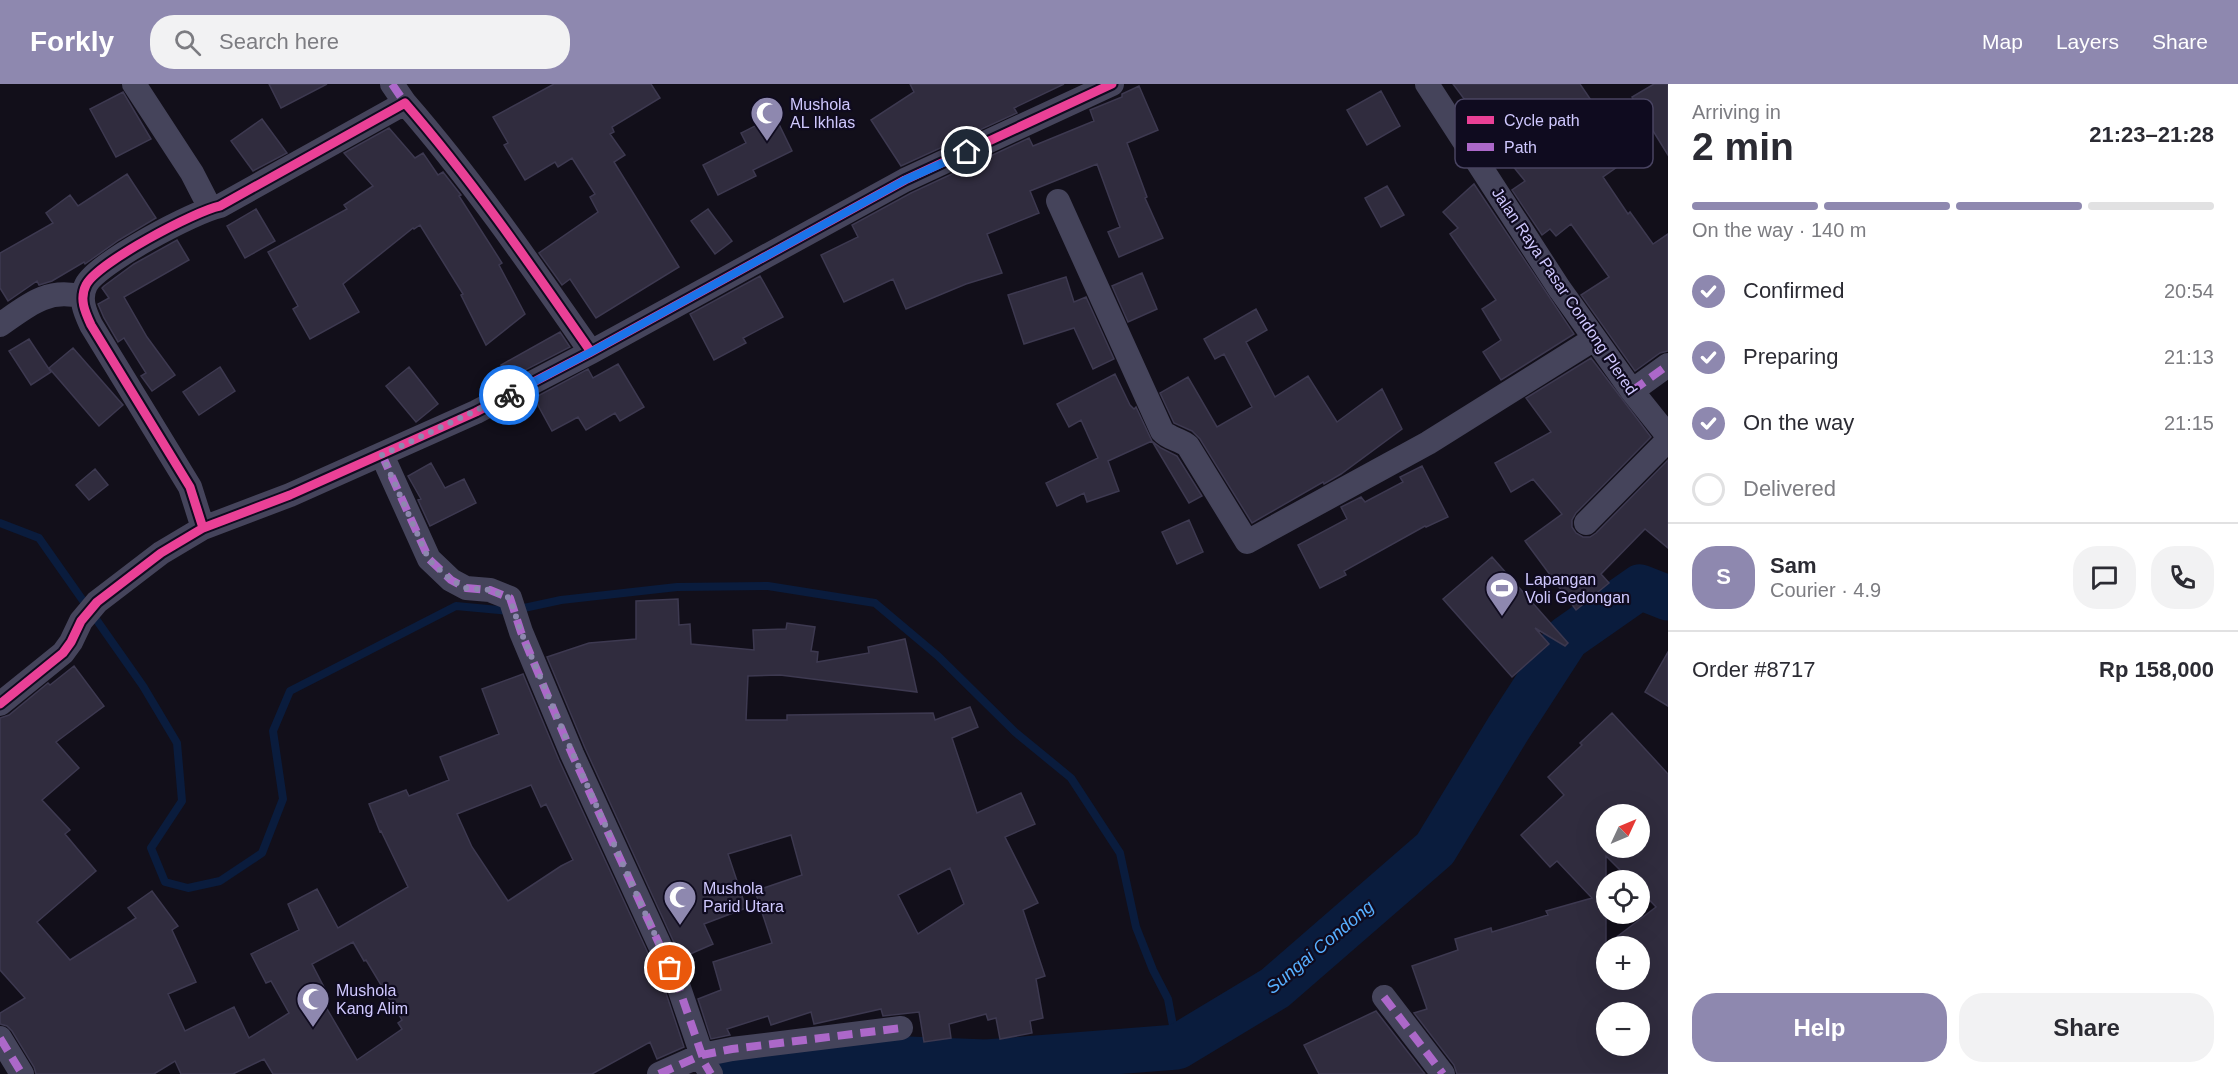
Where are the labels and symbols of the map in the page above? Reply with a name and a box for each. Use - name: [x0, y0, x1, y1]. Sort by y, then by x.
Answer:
- mosque icon: Mushola AL Ikhlas: [749, 95, 785, 142]
- place label: Mushola AL Ikhlas: [790, 96, 855, 131]
- legend: [1455, 99, 1653, 168]
- text: Cycle path: [1504, 112, 1580, 129]
- pin: [941, 126, 992, 177]
- text: Path: [1504, 139, 1537, 156]
- street label: Jalan Raya Pasar Condong Plered: [1489, 184, 1641, 398]
- courier: [479, 365, 539, 425]
- sports icon: Lapangan Voli Gedongan: [1484, 570, 1520, 617]
- place label: Lapangan Voli Gedongan: [1525, 571, 1630, 606]
- north arrow: [1596, 804, 1650, 858]
- mosque icon: Mushola Parid Utara: [662, 879, 698, 926]
- place label: Mushola Parid Utara: [703, 880, 784, 915]
- water label: Sungai Condong: [1262, 896, 1378, 998]
- pin: [644, 942, 695, 993]
- mosque icon: Mushola Kang Alim: [295, 981, 331, 1028]
- place label: Mushola Kang Alim: [336, 982, 408, 1017]

